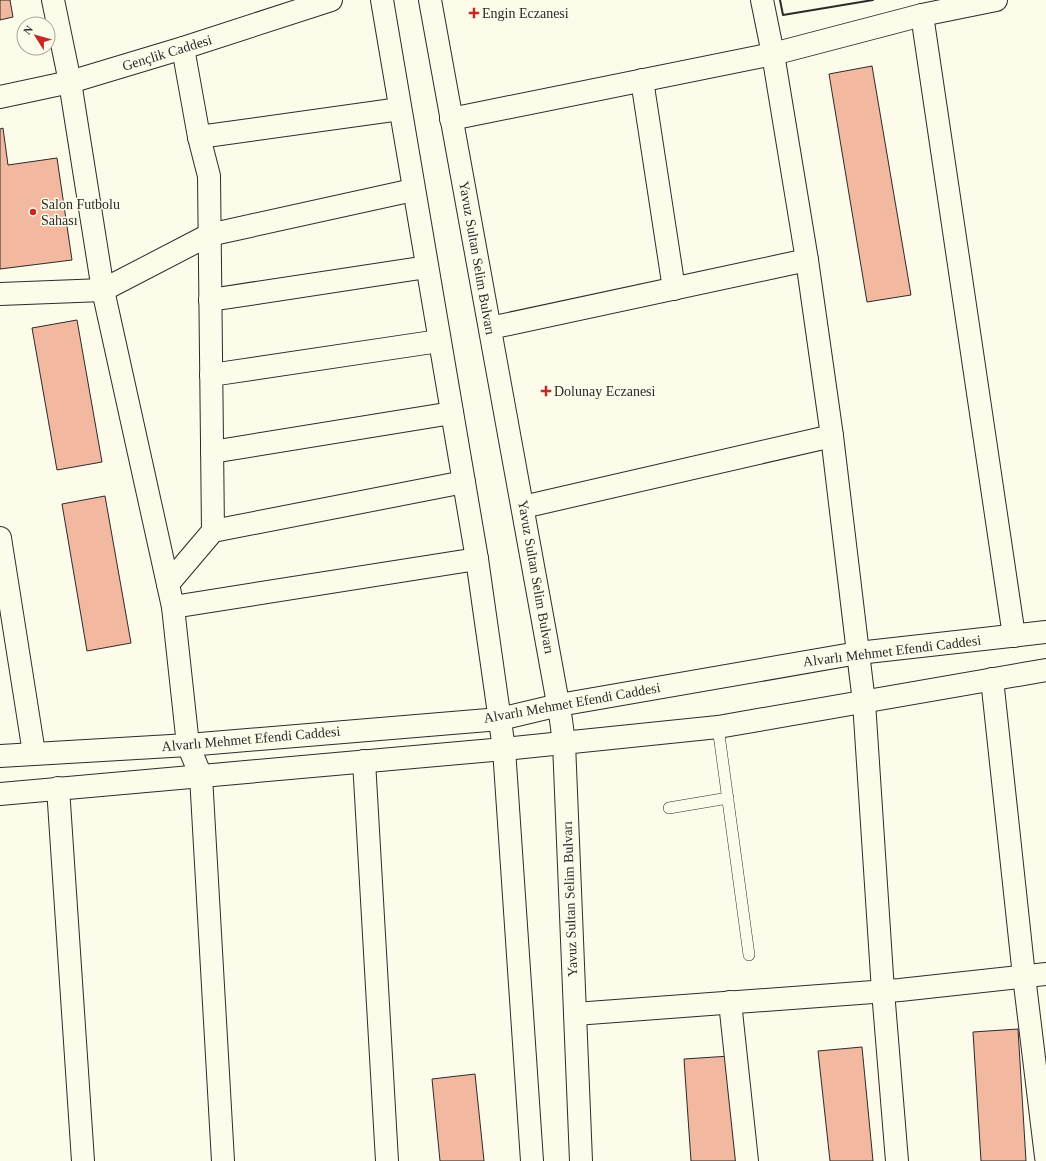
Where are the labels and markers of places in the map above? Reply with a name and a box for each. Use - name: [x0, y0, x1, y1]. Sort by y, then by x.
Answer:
- place label: Engin Eczanesi: [482, 6, 569, 21]
- marker: Engin Eczanesi: [469, 8, 479, 18]
- place label: Salon Futbolu Sahası: [41, 197, 120, 228]
- marker: Salon Futbolu Sahası: [28, 207, 38, 217]
- place label: Dolunay Eczanesi: [554, 384, 656, 399]
- marker: Dolunay Eczanesi: [541, 386, 551, 396]

